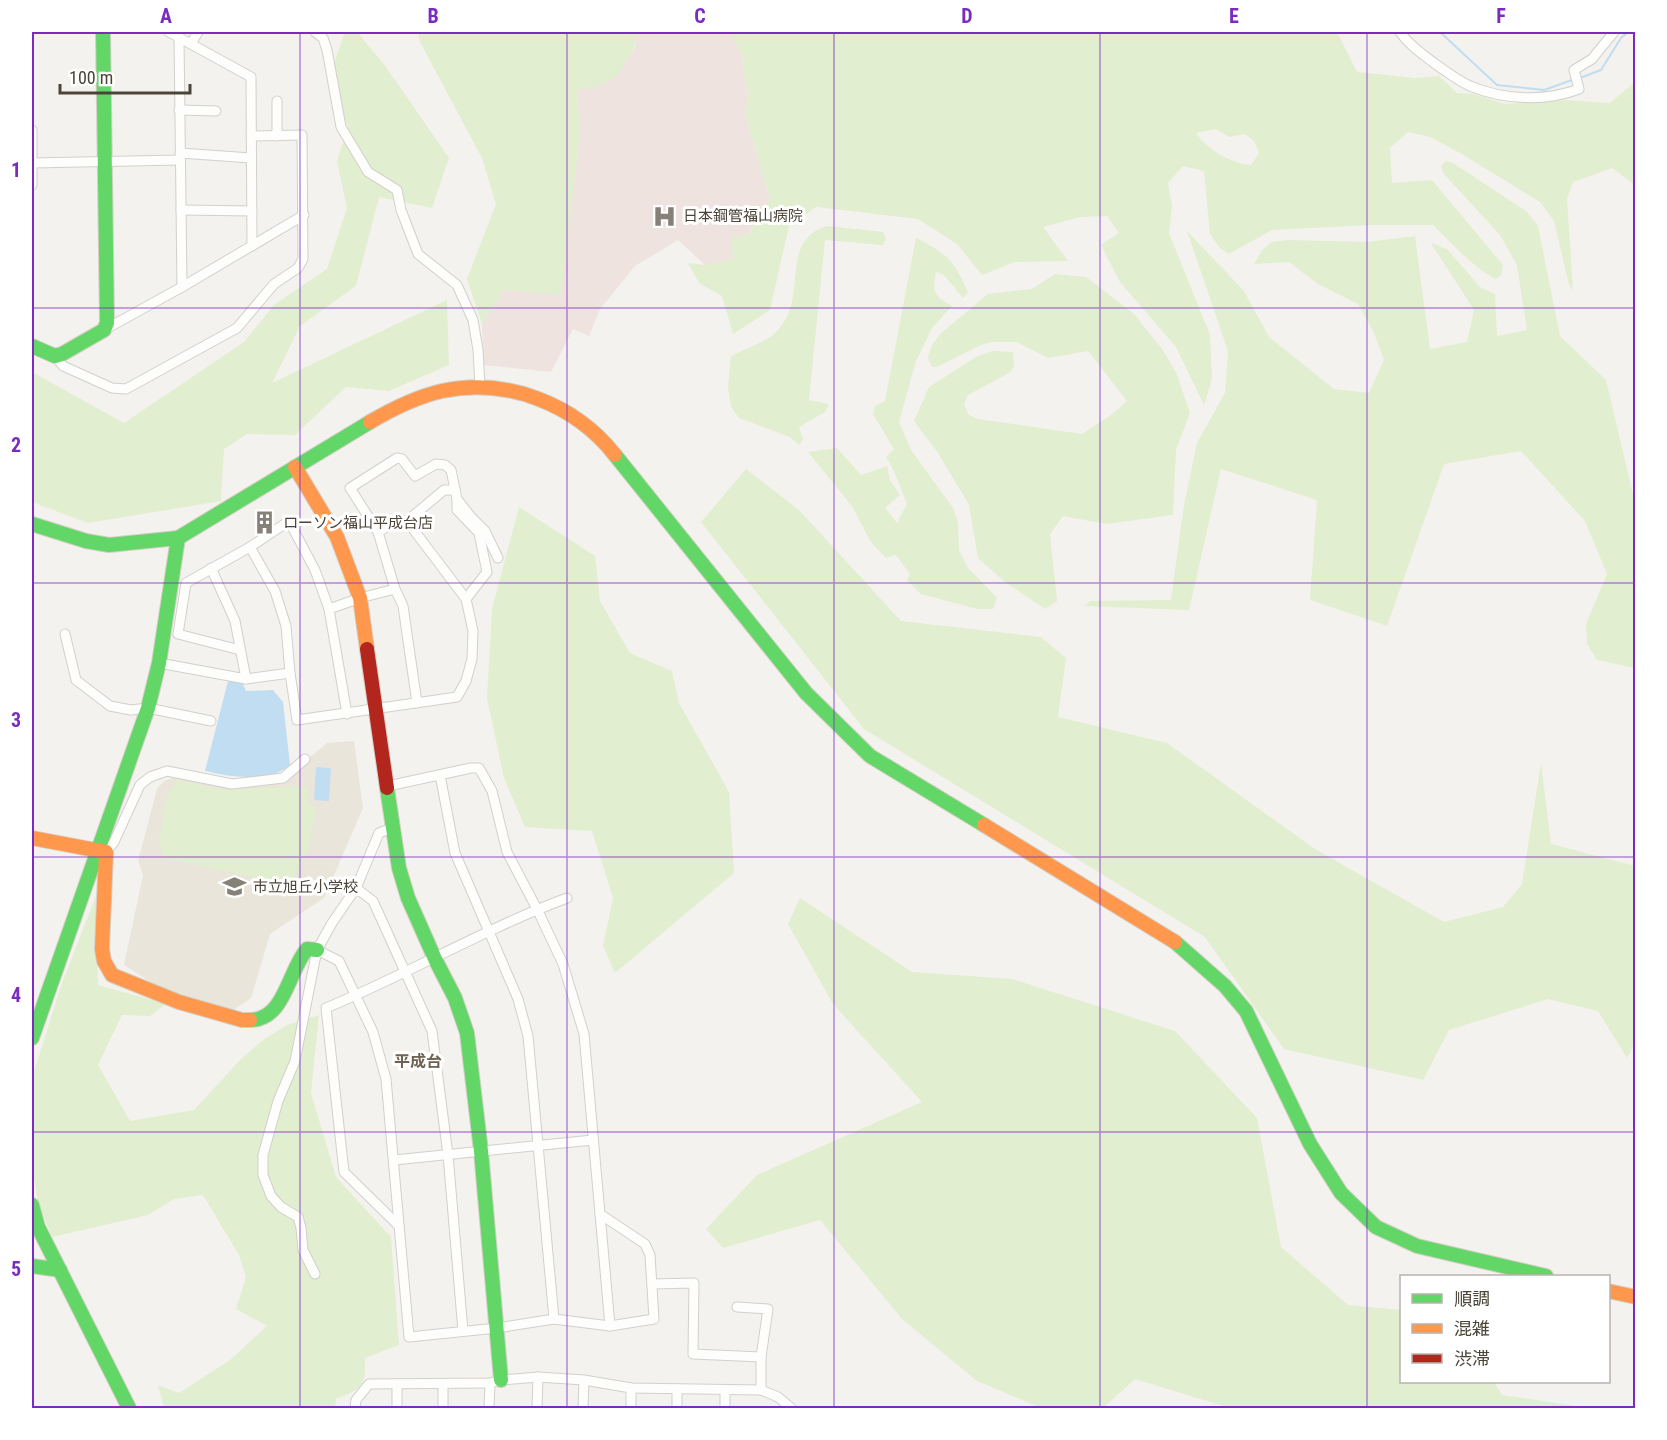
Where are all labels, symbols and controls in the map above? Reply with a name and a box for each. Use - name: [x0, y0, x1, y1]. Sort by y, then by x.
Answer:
- text: A: [160, 4, 172, 28]
- text: B: [427, 4, 439, 28]
- text: C: [694, 4, 706, 28]
- text: D: [961, 4, 973, 28]
- text: E: [1229, 4, 1239, 28]
- text: F: [1496, 4, 1506, 28]
- scale bar: [60, 57, 190, 95]
- text: 100 m: [69, 67, 113, 88]
- text: 1: [11, 158, 21, 182]
- hospital icon: 日本鋼管福山病院: [652, 203, 678, 229]
- place label: 日本鋼管福山病院: [683, 207, 803, 225]
- text: 2: [11, 433, 21, 457]
- building icon: ローソン福山平成台店: [252, 510, 278, 536]
- place label: ローソン福山平成台店: [283, 514, 433, 532]
- text: 3: [11, 708, 21, 732]
- school or university icon: 市立旭丘小学校: [222, 874, 248, 900]
- place label: 市立旭丘小学校: [253, 878, 358, 896]
- text: 4: [11, 983, 21, 1007]
- district label: 平成台: [394, 1052, 442, 1071]
- text: 5: [11, 1257, 21, 1281]
- legend: [1400, 1275, 1610, 1383]
- text: 順調: [1454, 1288, 1490, 1309]
- text: 混雑: [1454, 1318, 1490, 1339]
- text: 渋滞: [1454, 1348, 1490, 1369]

